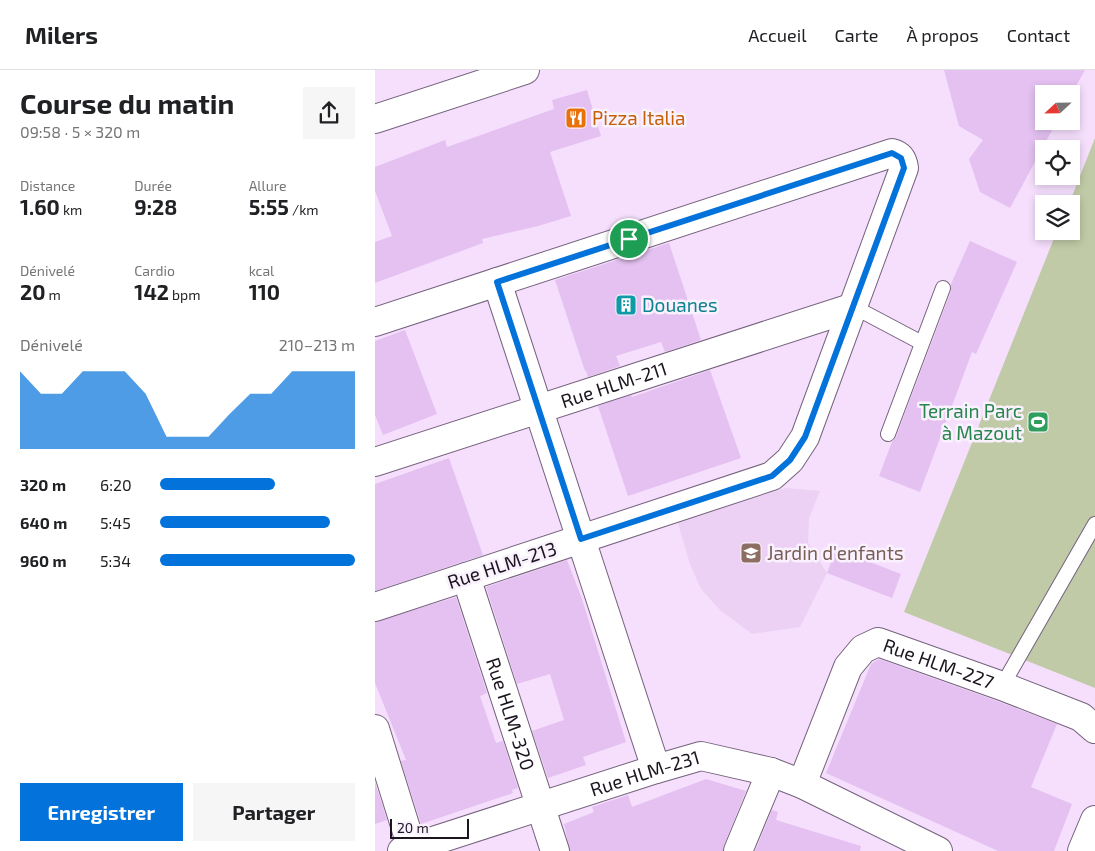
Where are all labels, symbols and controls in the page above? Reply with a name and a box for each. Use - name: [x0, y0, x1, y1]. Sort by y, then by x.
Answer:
- text: Milers: [25, 20, 98, 49]
- text: Accueil: [748, 24, 807, 46]
- text: Carte: [835, 24, 878, 46]
- text: À propos: [906, 24, 979, 46]
- text: Contact: [1007, 24, 1070, 46]
- north arrow: [1035, 85, 1080, 130]
- map controls: [1035, 85, 1080, 240]
- text: Course du matin: [20, 86, 234, 120]
- button: share: [303, 87, 355, 139]
- restaurant icon: Pizza Italia: [564, 106, 588, 130]
- place label: Pizza Italia: [592, 106, 685, 129]
- text: 09:58 · 5 × 320 m: [20, 122, 140, 141]
- button: locate: [1035, 140, 1080, 185]
- text: Distance: [20, 177, 75, 194]
- text: Durée: [134, 177, 172, 194]
- text: Allure: [249, 177, 287, 194]
- text: 1.60: [20, 194, 60, 219]
- text: 9:28: [134, 194, 177, 219]
- text: 5:55: [249, 194, 289, 219]
- button: layers: [1035, 195, 1080, 240]
- text: km: [60, 201, 82, 218]
- text: /km: [289, 201, 319, 218]
- pin: [608, 218, 650, 260]
- icon: arrive: [615, 225, 643, 253]
- text: Dénivelé: [20, 262, 75, 279]
- text: Cardio: [134, 262, 175, 279]
- text: kcal: [249, 262, 274, 279]
- text: 20: [20, 279, 45, 304]
- text: 142: [134, 279, 169, 304]
- text: 110: [249, 279, 280, 304]
- text: m: [45, 286, 61, 303]
- text: bpm: [169, 286, 200, 303]
- building icon: Douanes: [614, 293, 638, 317]
- place label: Douanes: [642, 293, 718, 316]
- text: Dénivelé: [20, 335, 83, 354]
- text: 210–213 m: [279, 335, 355, 354]
- street label: Rue HLM-211: [558, 356, 670, 412]
- place label: Terrain Parc à Mazout: [919, 399, 1022, 444]
- sports icon: Terrain Parc à Mazout: [1026, 410, 1050, 434]
- text: 320 m: [20, 475, 66, 494]
- text: 6:20: [100, 475, 132, 494]
- text: 640 m: [20, 513, 67, 532]
- text: 5:45: [100, 513, 131, 532]
- street label: Rue HLM-213: [444, 536, 559, 593]
- school or university icon: Jardin d'enfants: [739, 541, 763, 565]
- place label: Jardin d'enfants: [767, 541, 904, 564]
- text: 960 m: [20, 551, 67, 570]
- text: 5:34: [100, 551, 131, 570]
- street label: Rue HLM-227: [880, 633, 997, 693]
- street label: Rue HLM-320: [482, 654, 540, 773]
- street label: Rue HLM-231: [587, 745, 702, 801]
- button: Enregistrer: [20, 783, 183, 841]
- button: Partager: [193, 783, 355, 841]
- scale bar: [390, 816, 469, 839]
- text: 20 m: [397, 819, 429, 836]

